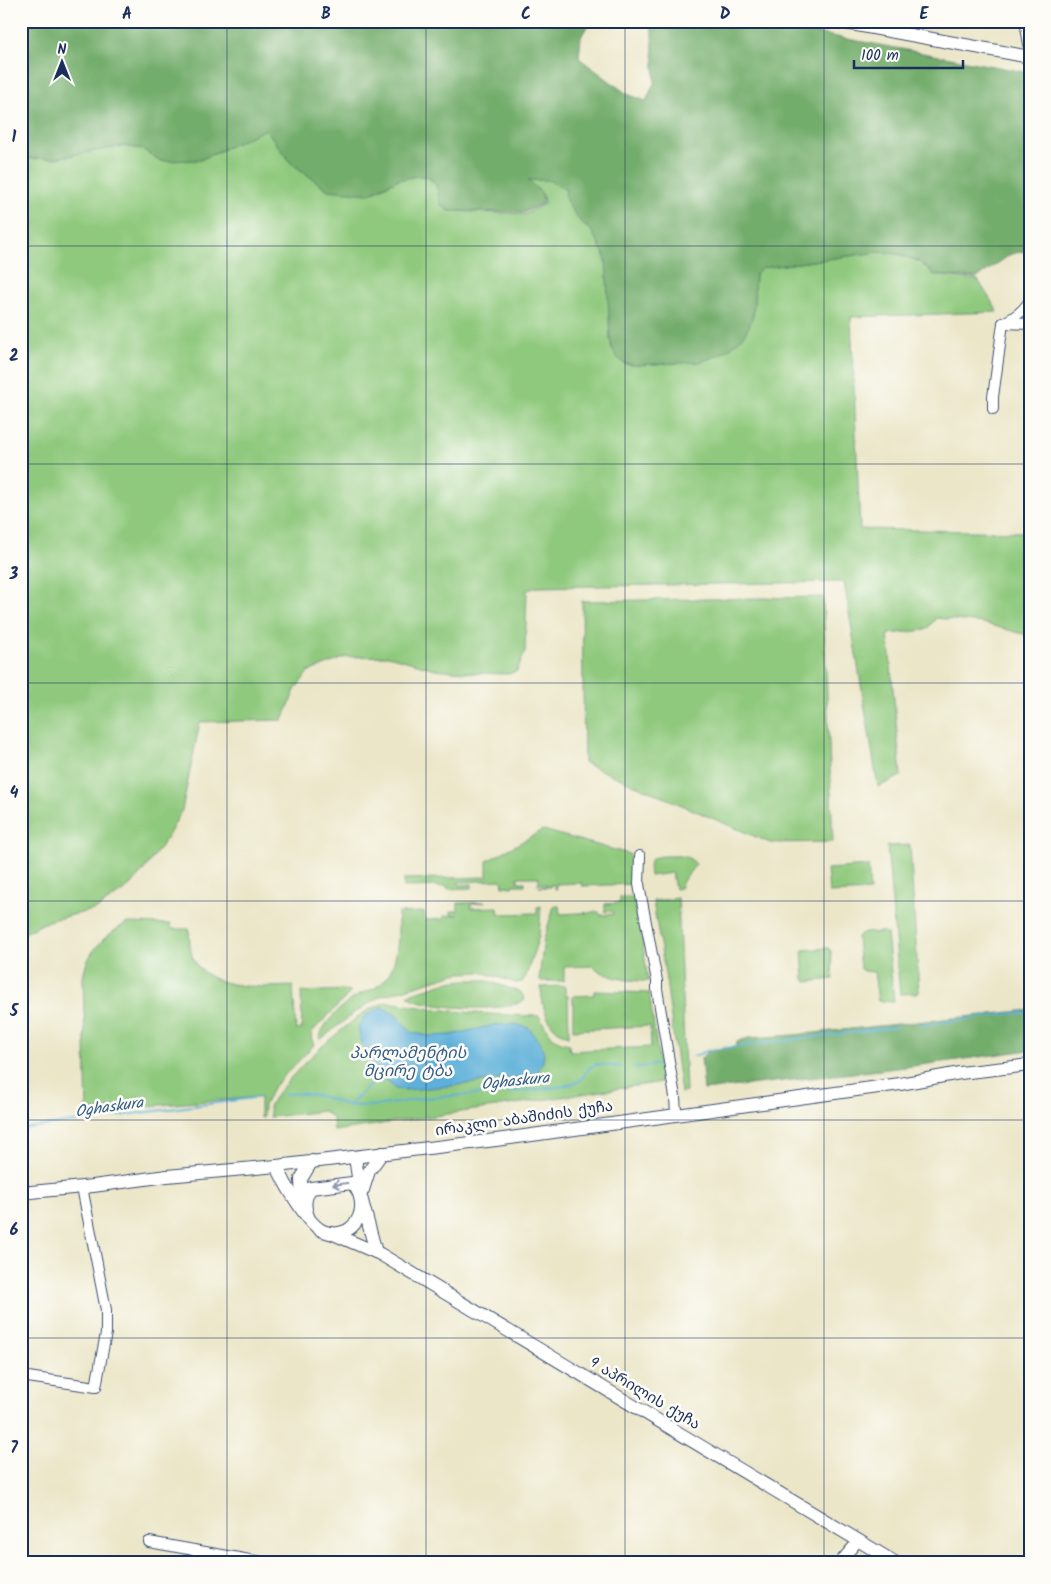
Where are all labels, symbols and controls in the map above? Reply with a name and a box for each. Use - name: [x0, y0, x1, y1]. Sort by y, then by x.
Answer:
- text: A: [122, 2, 132, 27]
- text: B: [321, 2, 331, 27]
- text: C: [521, 2, 531, 27]
- text: D: [720, 2, 731, 27]
- text: E: [920, 2, 930, 27]
- north arrow: [38, 38, 88, 88]
- scale bar: [854, 38, 962, 70]
- text: N: [58, 39, 67, 61]
- text: 100 m: [861, 44, 899, 68]
- text: 1: [12, 125, 17, 150]
- text: 2: [9, 344, 19, 369]
- text: 3: [9, 562, 19, 587]
- text: 4: [10, 781, 19, 806]
- text: 5: [9, 999, 20, 1024]
- water label: პარლამენტის მცირე ტბა: [350, 1041, 467, 1084]
- water label: Oghaskura: [480, 1065, 552, 1097]
- water label: Oghaskura: [74, 1090, 146, 1125]
- street label: ირაკლი აბაშიძის ქუჩა: [434, 1095, 615, 1143]
- one-way arrow: [332, 1179, 348, 1189]
- text: 6: [10, 1218, 19, 1243]
- street label: 9 აპრილის ქუჩა: [584, 1351, 705, 1437]
- text: 7: [10, 1436, 18, 1461]

